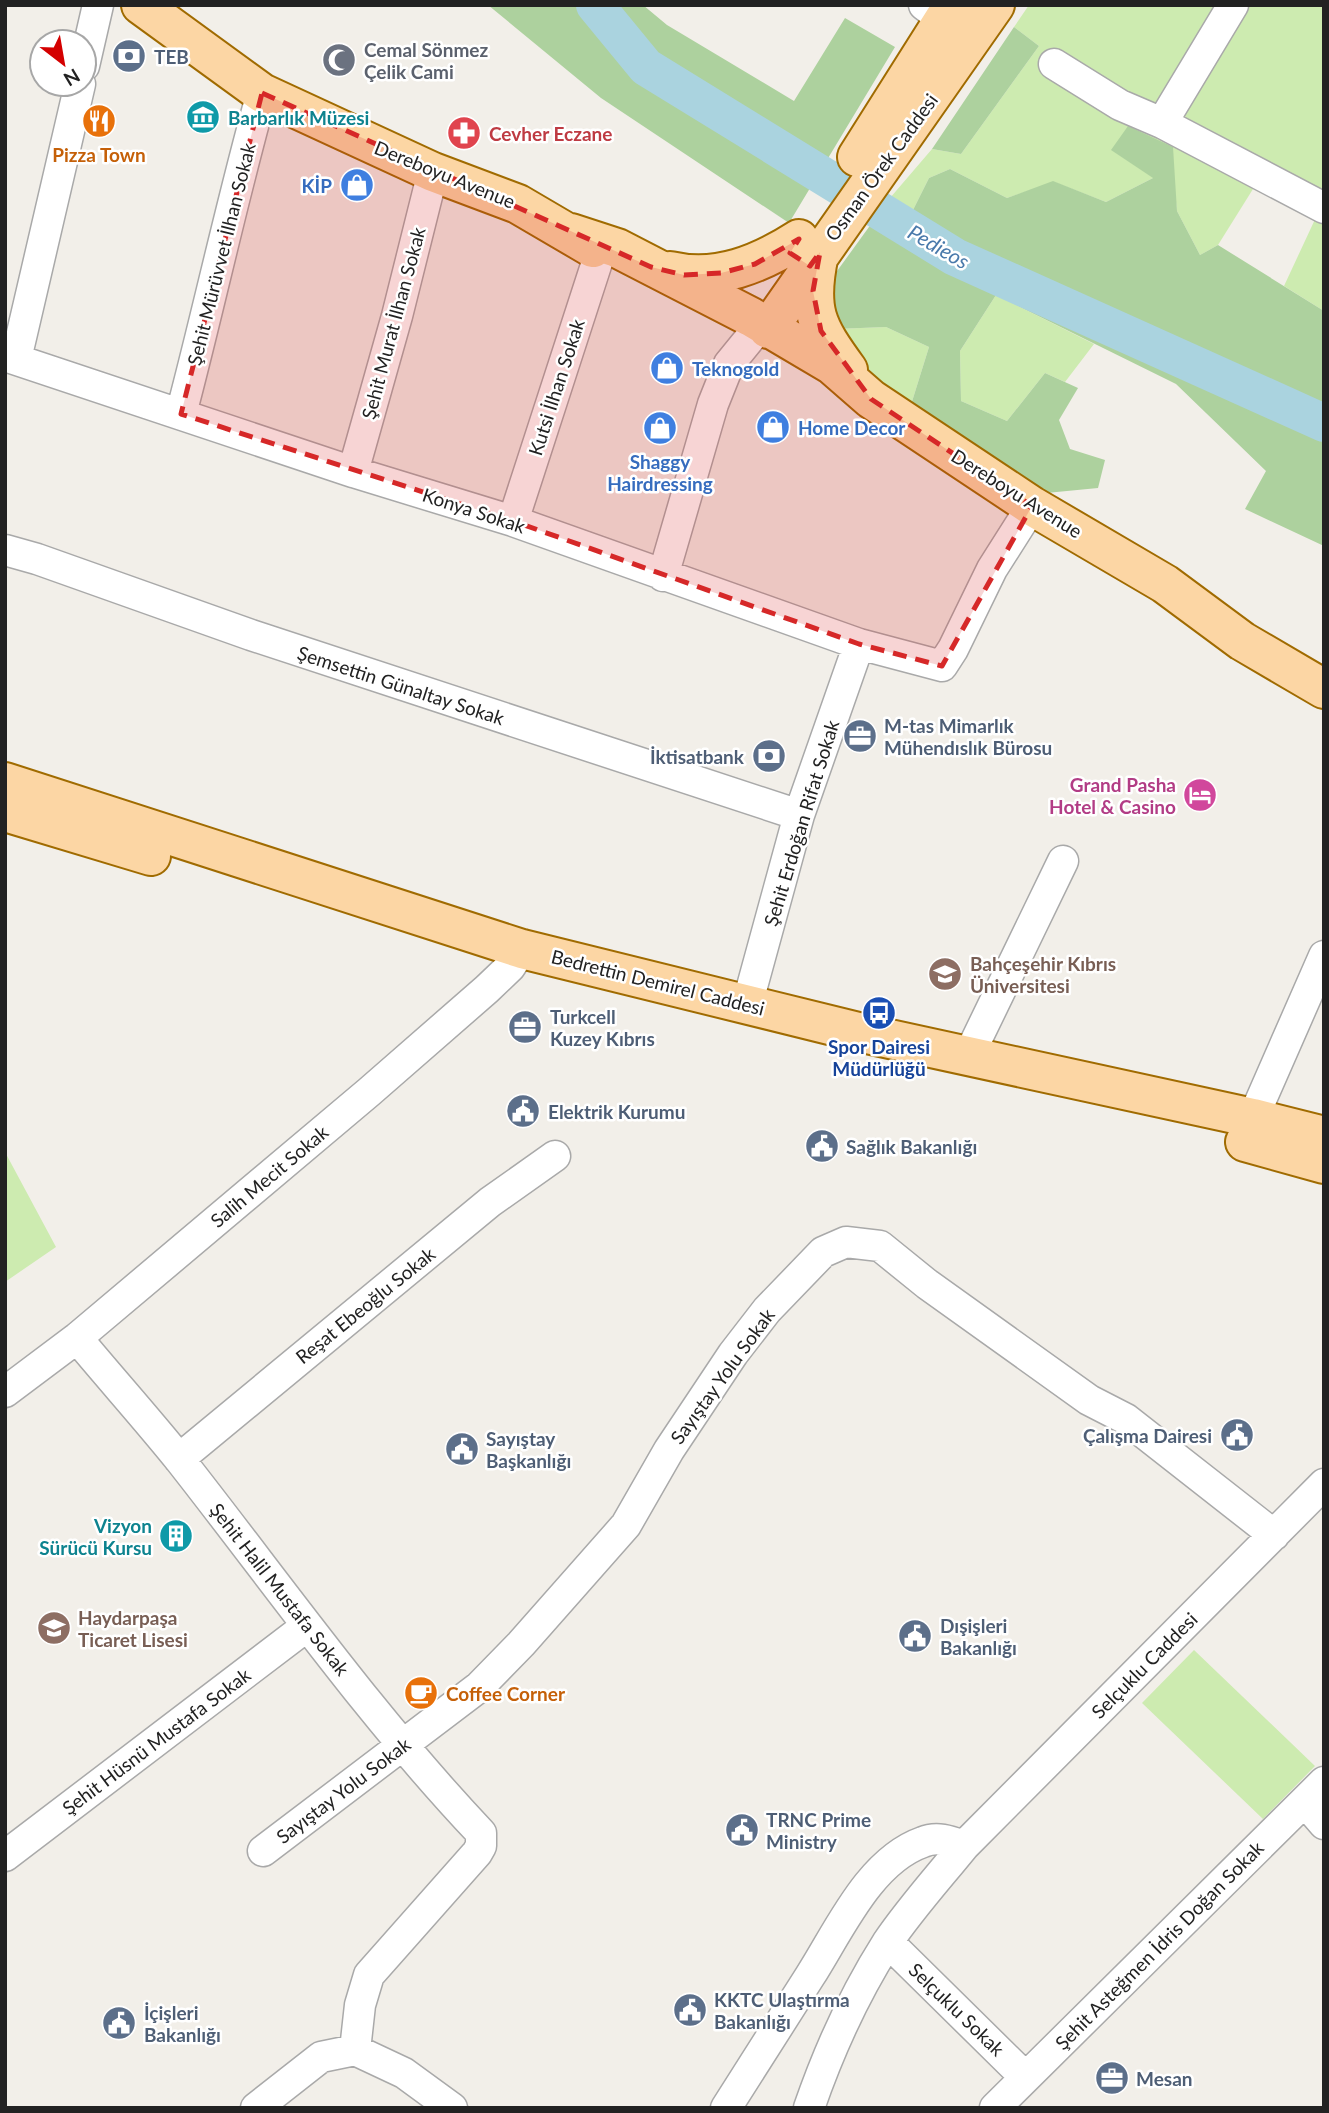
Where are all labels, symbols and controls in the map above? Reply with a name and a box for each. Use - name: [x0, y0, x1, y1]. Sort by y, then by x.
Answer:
- north arrow: [28, 28, 98, 98]
- bank icon: TEB: [110, 37, 148, 75]
- place label: Cemal Sönmez Çelik Cami: [364, 38, 488, 83]
- mosque icon: Cemal Sönmez Çelik Cami: [320, 41, 358, 79]
- place label: TEB: [154, 45, 189, 68]
- text: N: [60, 64, 84, 92]
- street label: Osman Örek Caddesi: [820, 89, 942, 245]
- museum icon: Barbarlık Müzesi: [184, 98, 222, 136]
- restaurant icon: Pizza Town: [80, 102, 118, 140]
- place label: Barbarlık Müzesi: [228, 106, 369, 129]
- pharmacy icon: Cevher Eczane: [445, 114, 483, 152]
- place label: Cevher Eczane: [489, 122, 612, 145]
- street label: Dereboyu Avenue: [371, 135, 519, 213]
- street label: Şehit Mürüvvet İlhan Sokak: [182, 140, 260, 368]
- place label: Pizza Town: [52, 143, 146, 166]
- shop icon: KİP: [338, 166, 376, 204]
- place label: KİP: [302, 174, 332, 197]
- water label: Pedieos: [904, 219, 974, 273]
- street label: Şehit Murat İlhan Sokak: [356, 224, 430, 422]
- street label: Kutsi İlhan Sokak: [523, 316, 589, 458]
- shop icon: Teknogold: [648, 349, 686, 387]
- place label: Teknogold: [692, 357, 779, 380]
- shop icon: Home Decor: [754, 408, 792, 446]
- shop icon: Shaggy Hairdressing: [641, 409, 679, 447]
- place label: Home Decor: [798, 416, 906, 439]
- street label: Dereboyu Avenue: [948, 444, 1086, 542]
- place label: Shaggy Hairdressing: [607, 450, 713, 495]
- street label: Konya Sokak: [420, 483, 529, 538]
- street label: Şemsettin Günaltay Sokak: [295, 641, 508, 729]
- place label: M-tas Mimarlık Mühendıslık Bürosu: [884, 714, 1052, 759]
- street label: Şehit Erdoğan Rifat Sokak: [759, 717, 843, 929]
- office icon: M-tas Mimarlık Mühendıslık Bürosu: [841, 717, 879, 755]
- bank icon: İktisatbank: [750, 737, 788, 775]
- place label: İktisatbank: [650, 745, 745, 768]
- place label: Grand Pasha Hotel & Casino: [1049, 773, 1176, 818]
- hotel icon: Grand Pasha Hotel & Casino: [1181, 776, 1219, 814]
- street label: Bedrettin Demirel Caddesi: [549, 944, 767, 1020]
- place label: Bahçeşehir Kıbrıs Üniversitesi: [970, 952, 1116, 997]
- school or university icon: Bahçeşehir Kıbrıs Üniversitesi: [926, 955, 964, 993]
- bus stop icon: Spor Dairesi Müdürlüğü: [860, 994, 898, 1032]
- place label: Turkcell Kuzey Kıbrıs: [550, 1005, 655, 1050]
- office icon: Turkcell Kuzey Kıbrıs: [506, 1008, 544, 1046]
- place label: Spor Dairesi Müdürlüğü: [828, 1035, 930, 1080]
- public building icon: Elektrik Kurumu: [504, 1092, 542, 1130]
- place label: Elektrik Kurumu: [548, 1100, 685, 1123]
- street label: Salih Mecit Sokak: [205, 1120, 333, 1232]
- public building icon: Sağlık Bakanlığı: [803, 1127, 841, 1165]
- place label: Sağlık Bakanlığı: [846, 1135, 977, 1158]
- street label: Reşat Ebeoğlu Sokak: [291, 1242, 440, 1368]
- street label: Sayıştay Yolu Sokak: [665, 1304, 779, 1448]
- public building icon: Çalışma Dairesi: [1218, 1416, 1256, 1454]
- place label: Çalışma Dairesi: [1083, 1424, 1212, 1447]
- place label: Sayıştay Başkanlığı: [486, 1427, 571, 1472]
- public building icon: Sayıştay Başkanlığı: [443, 1430, 481, 1468]
- street label: Şehit Halil Mustafa Sokak: [206, 1498, 355, 1680]
- place label: Vizyon Sürücü Kursu: [39, 1514, 152, 1559]
- building icon: Vizyon Sürücü Kursu: [157, 1517, 195, 1555]
- place label: Haydarpaşa Ticaret Lisesi: [78, 1606, 188, 1651]
- street label: Selçuklu Caddesi: [1086, 1607, 1202, 1723]
- school or university icon: Haydarpaşa Ticaret Lisesi: [35, 1609, 73, 1647]
- place label: Dışişleri Bakanlığı: [940, 1614, 1017, 1659]
- public building icon: Dışişleri Bakanlığı: [896, 1617, 934, 1655]
- street label: Şehit Hüsnü Mustafa Sokak: [57, 1663, 255, 1819]
- cafe icon: Coffee Corner: [402, 1674, 440, 1712]
- place label: Coffee Corner: [446, 1682, 566, 1705]
- street label: Sayıştay Yolu Sokak: [271, 1732, 415, 1848]
- place label: TRNC Prime Ministry: [766, 1808, 871, 1853]
- public building icon: TRNC Prime Ministry: [723, 1811, 761, 1849]
- street label: Şehit Asteğmen İdris Doğan Sokak: [1050, 1836, 1268, 2054]
- street label: Selçuklu Sokak: [904, 1958, 1010, 2061]
- place label: KKTC Ulaştırma Bakanlığı: [714, 1988, 850, 2033]
- public building icon: KKTC Ulaştırma Bakanlığı: [671, 1991, 709, 2029]
- place label: İçişleri Bakanlığı: [144, 2001, 221, 2046]
- public building icon: İçişleri Bakanlığı: [100, 2004, 138, 2042]
- office icon: Mesan: [1093, 2059, 1131, 2097]
- place label: Mesan: [1136, 2067, 1193, 2090]

